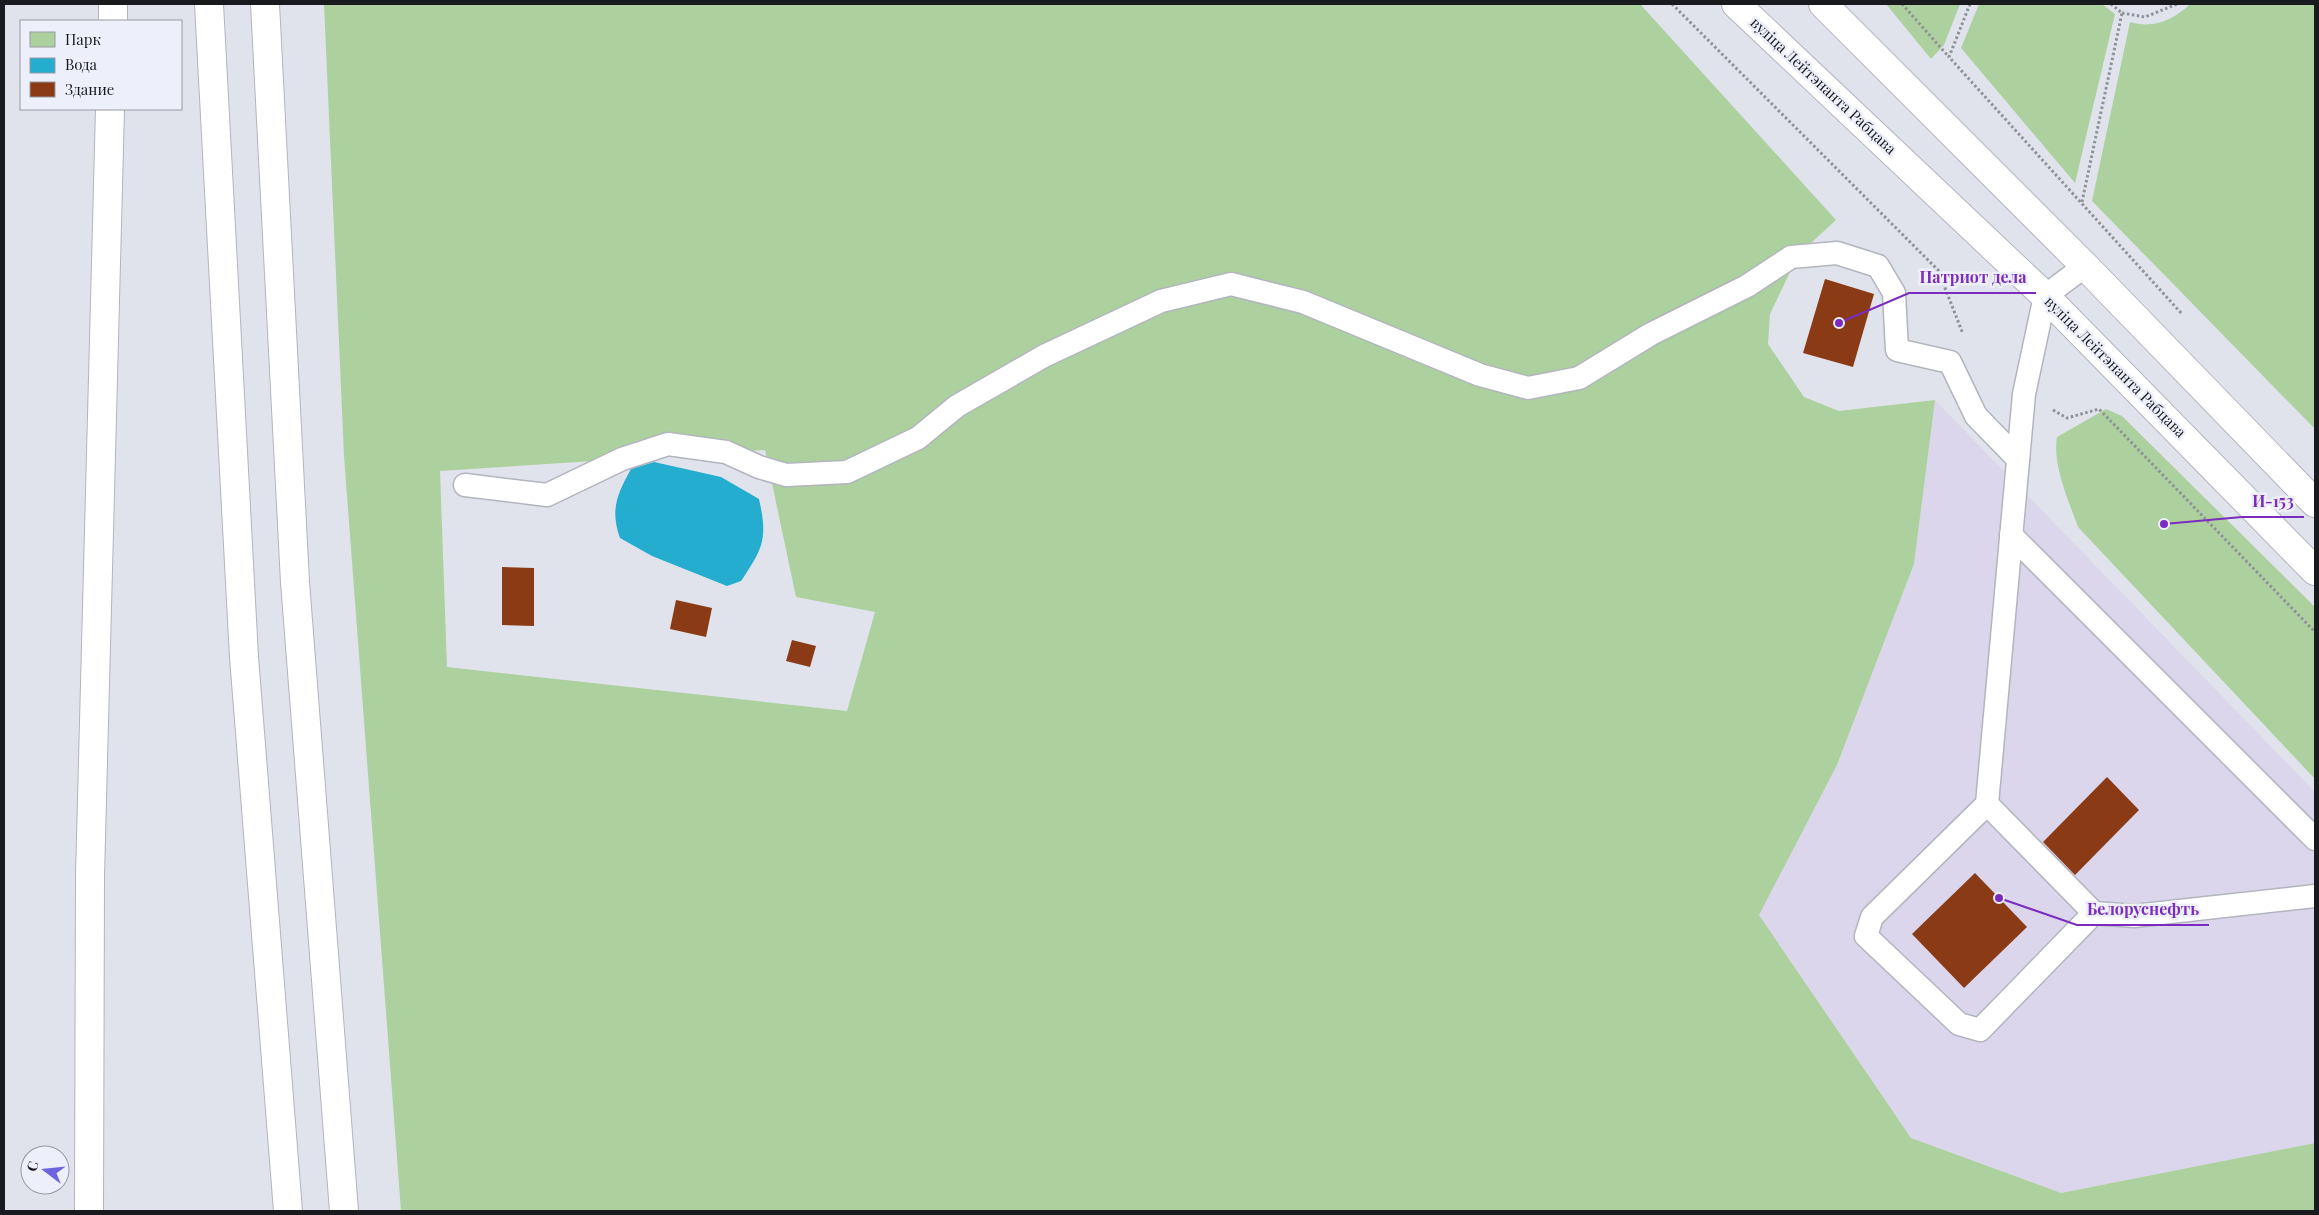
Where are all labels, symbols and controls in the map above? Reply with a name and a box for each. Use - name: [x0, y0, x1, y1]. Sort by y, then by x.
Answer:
- street label: вуліца Лейтэнанта Рабцава: [1747, 12, 1901, 159]
- legend: [20, 20, 182, 110]
- text: Парк: [65, 29, 101, 49]
- text: Вода: [65, 54, 98, 74]
- text: Здание: [65, 79, 114, 99]
- callout: Патриот дела: [1909, 262, 2036, 293]
- text: Патриот дела: [1919, 266, 2027, 287]
- street label: вуліца Лейтэнанта Рабцава: [2041, 291, 2191, 442]
- callout: И-153: [2242, 486, 2304, 517]
- text: И-153: [2252, 490, 2294, 511]
- callout: Белоруснефть: [2077, 894, 2209, 925]
- text: Белоруснефть: [2087, 898, 2199, 919]
- north arrow: [20, 1145, 70, 1195]
- text: С: [22, 1159, 43, 1174]

